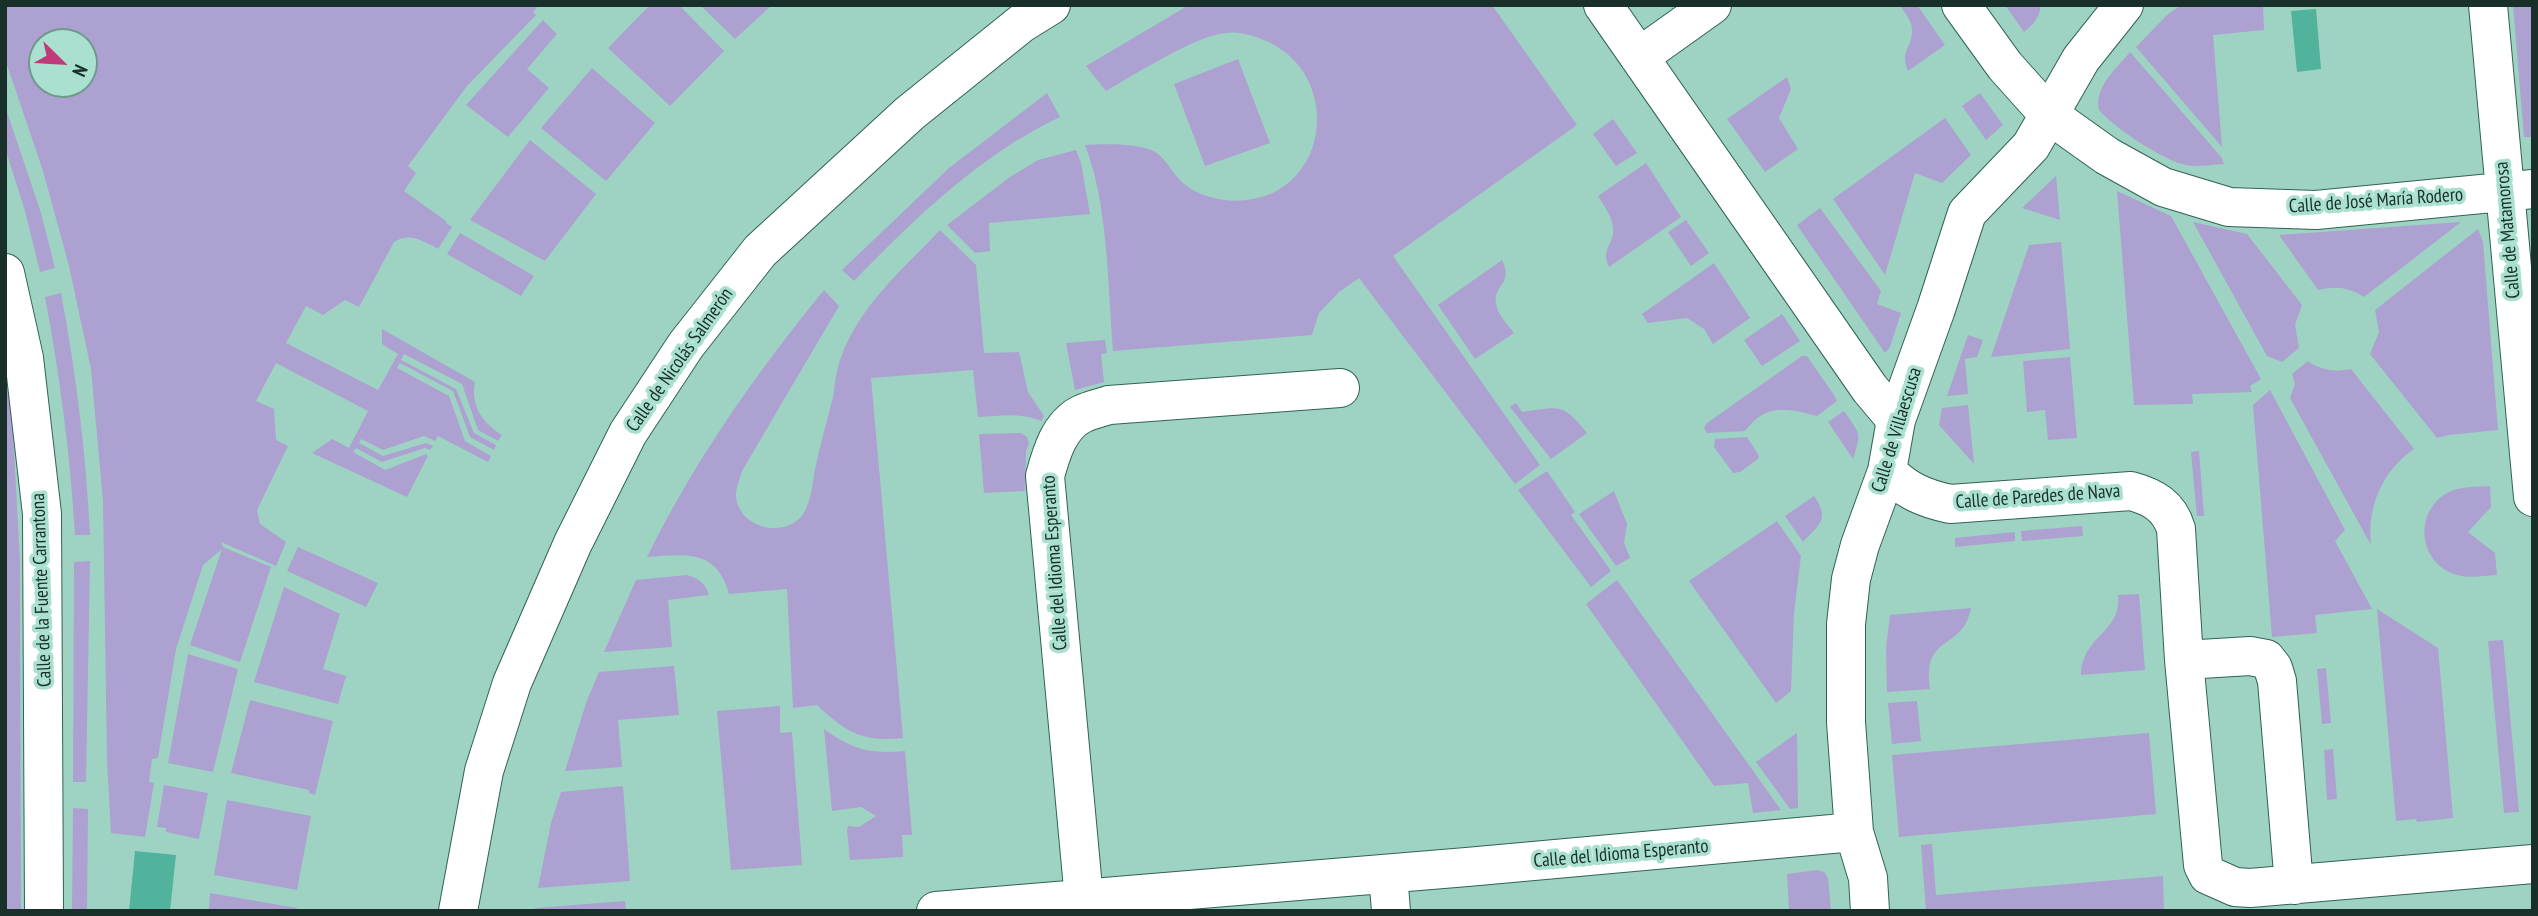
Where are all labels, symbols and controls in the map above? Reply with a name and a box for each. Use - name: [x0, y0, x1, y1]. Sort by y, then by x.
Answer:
- north arrow: [28, 28, 98, 98]
- text: N: [67, 61, 93, 80]
- street label: Calle de Matamorosa: [2491, 161, 2525, 299]
- street label: Calle de José María Rodero: [2288, 184, 2464, 218]
- street label: Calle de Nicolás Salmerón: [622, 284, 738, 436]
- street label: Calle de Villaescusa: [1867, 365, 1927, 495]
- street label: Calle del Idioma Esperanto: [1038, 475, 1072, 651]
- street label: Calle de Paredes de Nava: [1955, 480, 2121, 514]
- street label: Calle de la Fuente Carrantona: [27, 493, 57, 687]
- street label: Calle del Idioma Esperanto: [1533, 835, 1709, 873]

